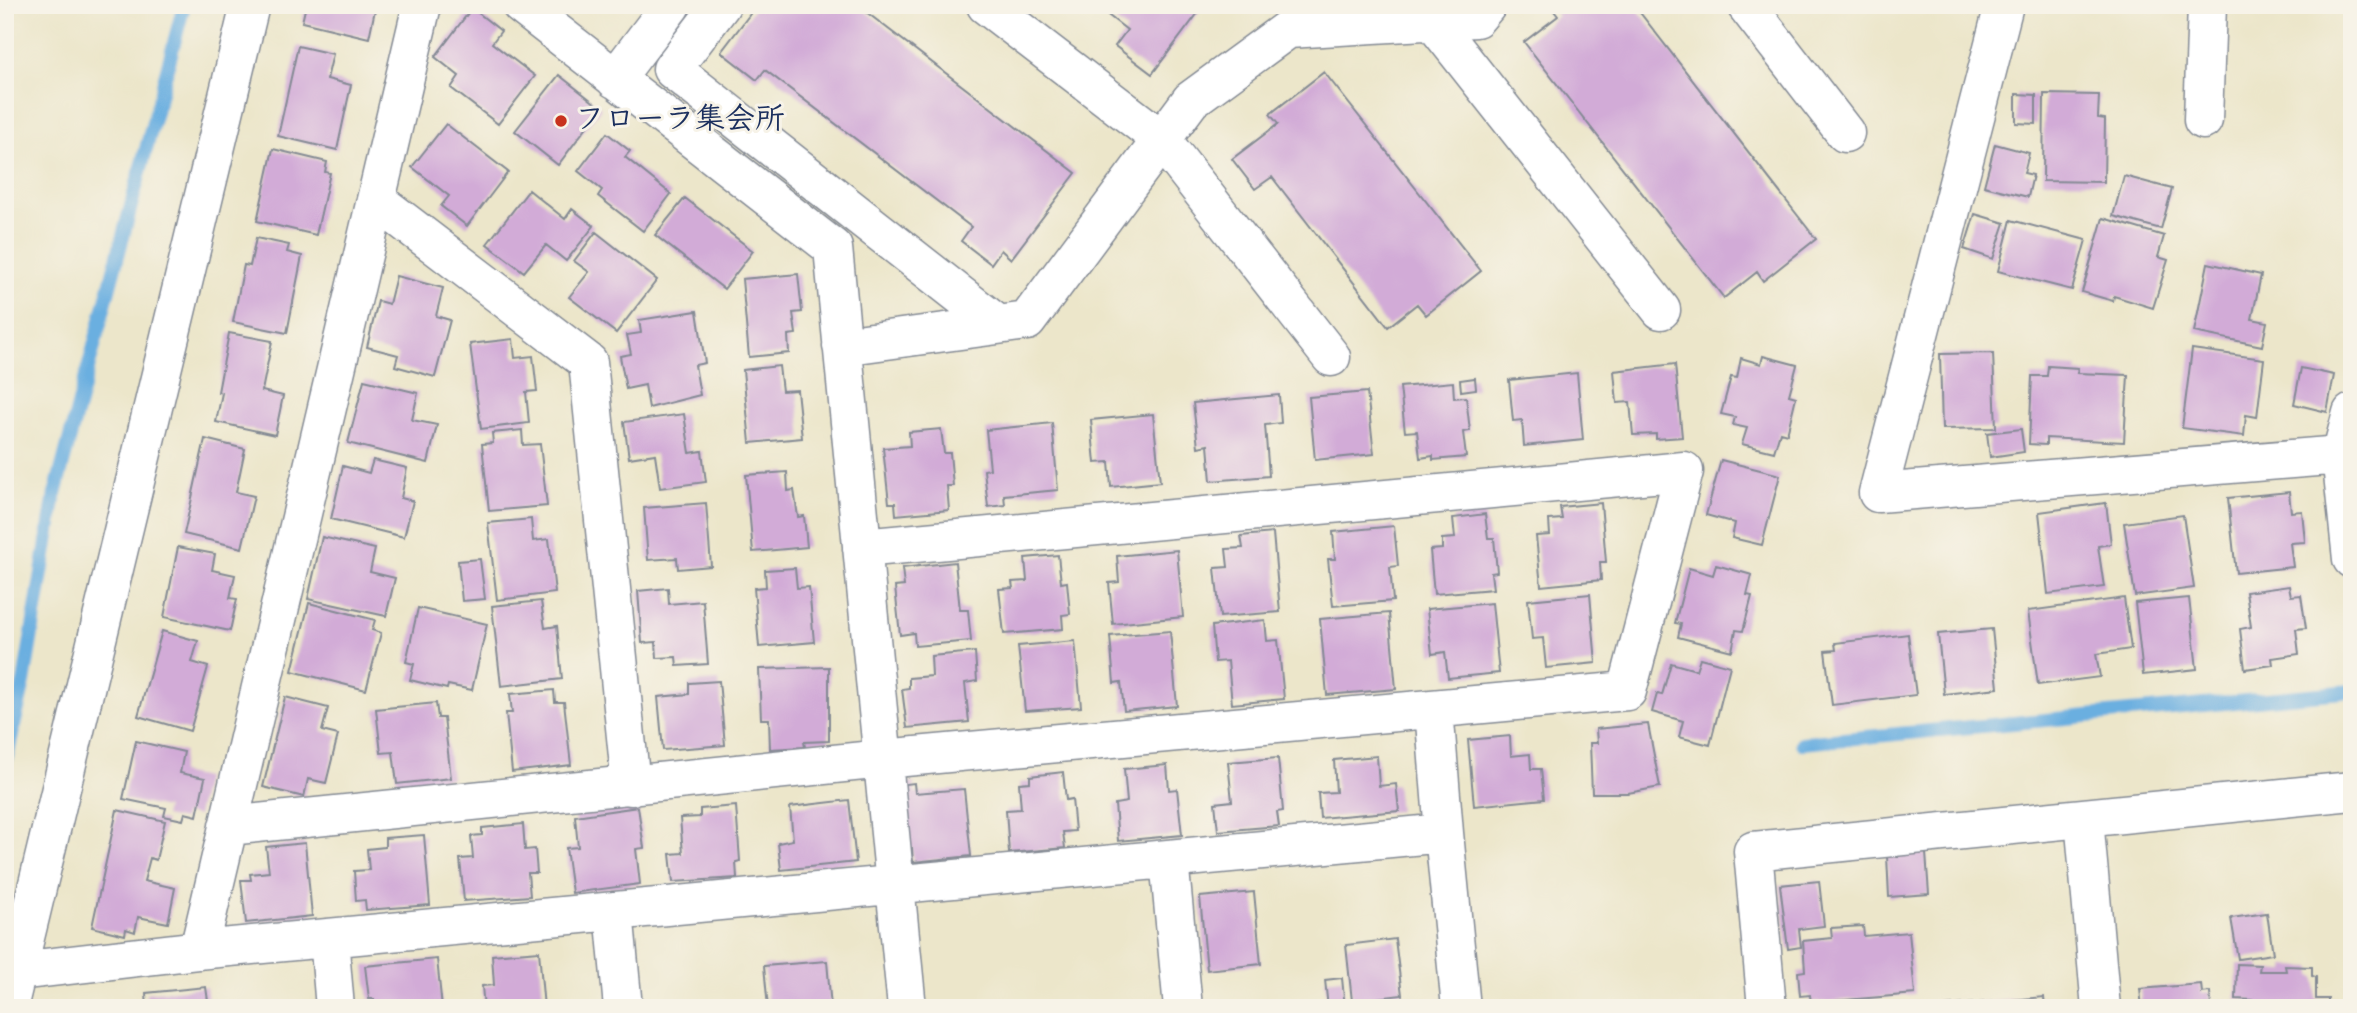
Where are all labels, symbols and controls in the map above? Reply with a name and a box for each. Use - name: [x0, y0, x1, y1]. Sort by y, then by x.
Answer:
- place label: フローラ集会所: [575, 99, 785, 143]
- marker: フローラ集会所: [553, 113, 569, 129]

